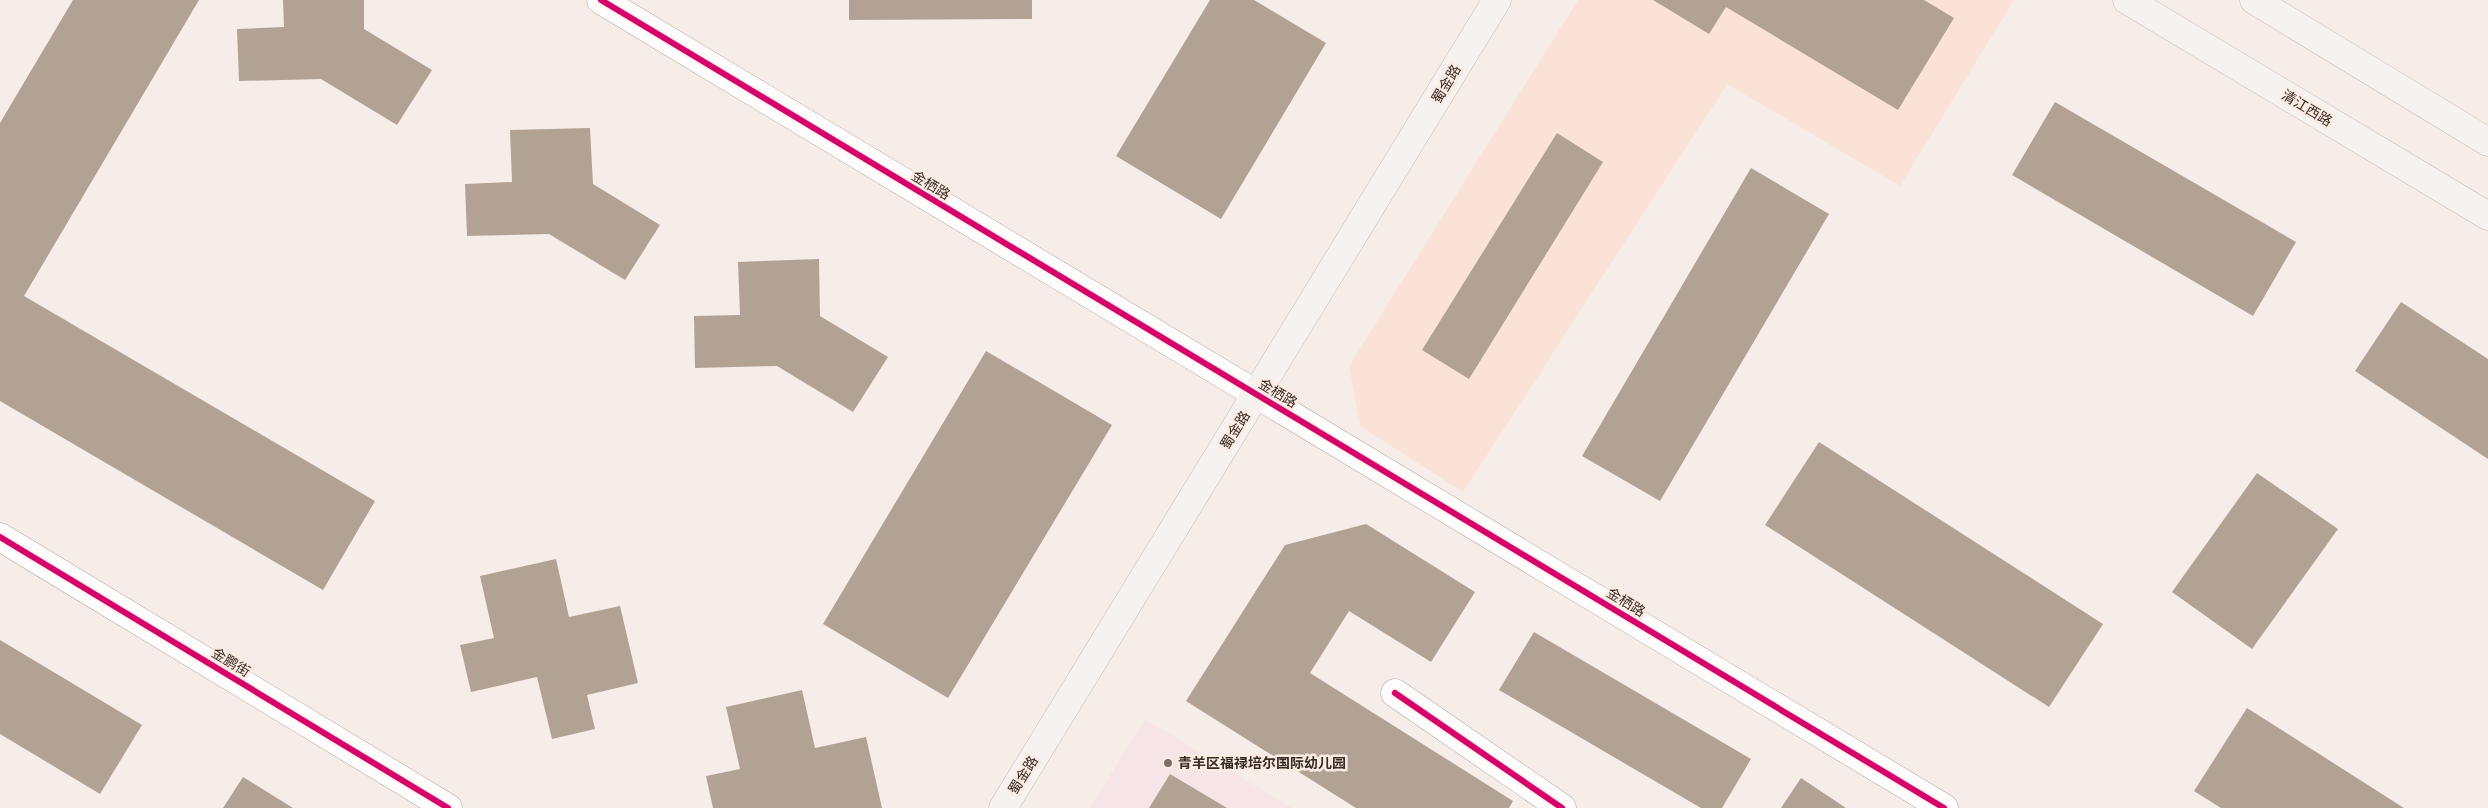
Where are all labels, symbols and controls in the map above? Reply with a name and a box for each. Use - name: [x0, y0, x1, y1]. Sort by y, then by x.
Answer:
- street label: 蜀金路: [1428, 62, 1465, 107]
- street label: 清江西路: [2278, 87, 2335, 130]
- street label: 金栖路: [908, 167, 953, 204]
- street label: 金栖路: [1255, 375, 1300, 412]
- street label: 蜀金路: [1217, 408, 1254, 453]
- street label: 金栖路: [1603, 584, 1648, 621]
- street label: 金鹏街: [208, 644, 253, 681]
- street label: 蜀金路: [1005, 753, 1042, 798]
- place label: 青羊区福禄培尔国际幼儿园: [1178, 755, 1346, 772]
- marker: 青羊区福禄培尔国际幼儿园: [1162, 757, 1174, 769]

